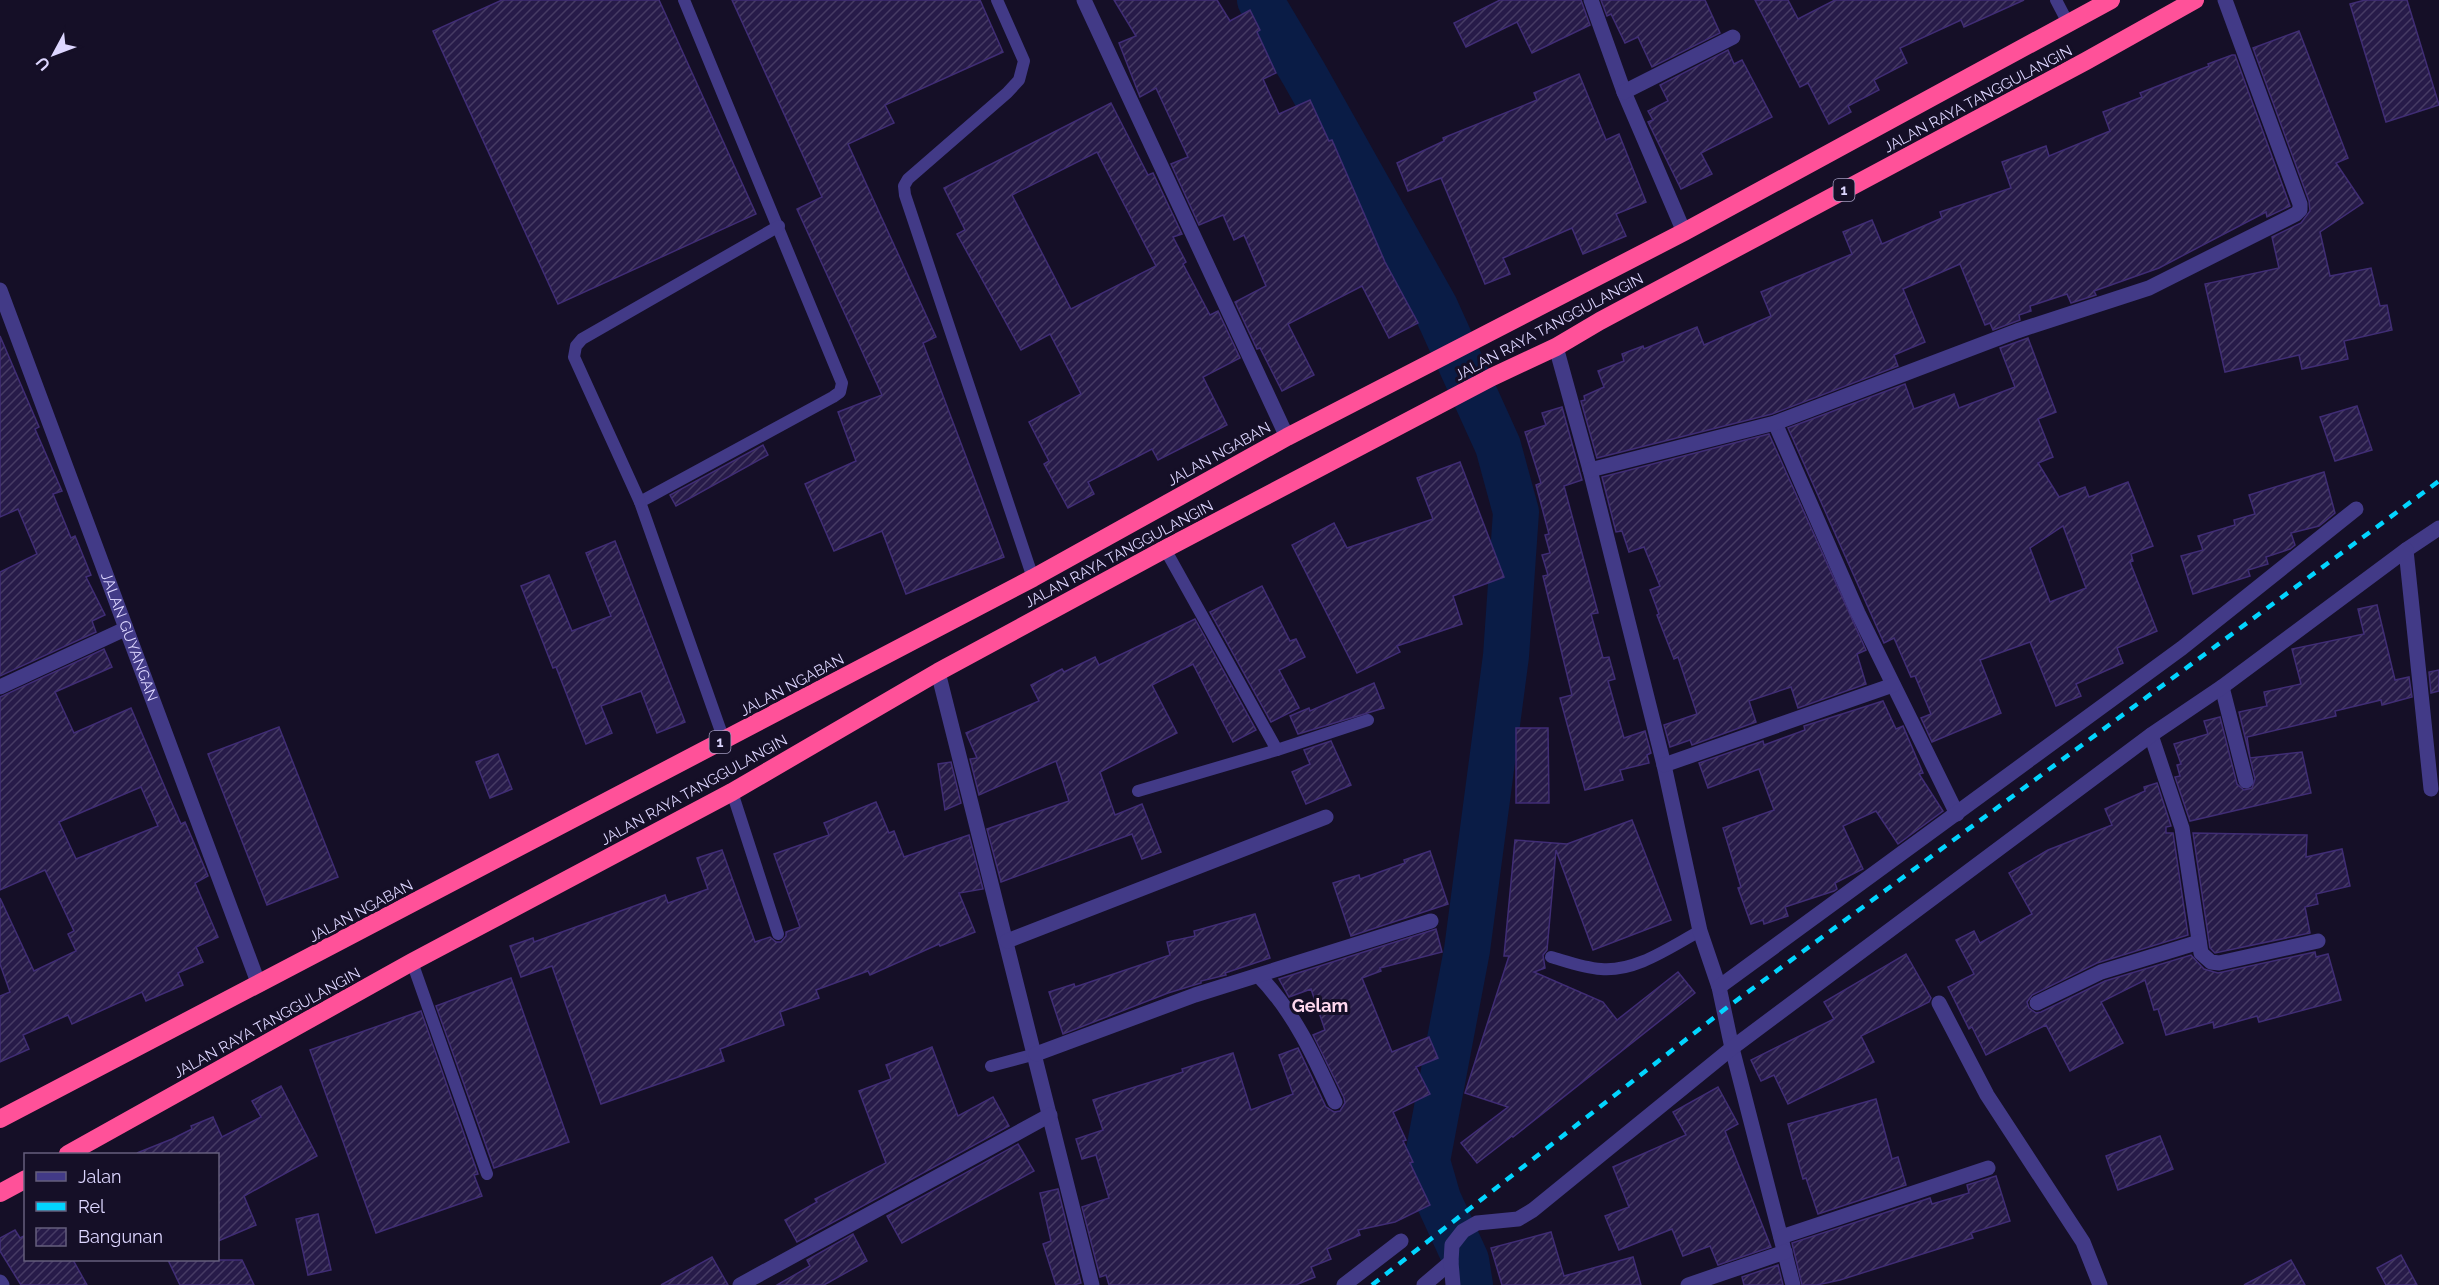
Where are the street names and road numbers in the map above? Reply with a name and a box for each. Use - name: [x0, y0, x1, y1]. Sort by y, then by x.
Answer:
- street label: JALAN RAYA TANGGULANGIN: [1881, 42, 2075, 156]
- road number: 1: [1834, 179, 1854, 201]
- street label: JALAN RAYA TANGGULANGIN: [1452, 270, 1646, 384]
- street label: JALAN NGABAN: [1164, 418, 1274, 490]
- street label: JALAN RAYA TANGGULANGIN: [1022, 497, 1216, 611]
- street label: JALAN GUYANGAN: [97, 570, 161, 704]
- street label: JALAN NGABAN: [737, 650, 847, 720]
- street label: JALAN RAYA TANGGULANGIN: [597, 731, 791, 849]
- road number: 1: [710, 731, 730, 753]
- street label: JALAN NGABAN: [306, 876, 416, 946]
- street label: JALAN RAYA TANGGULANGIN: [170, 964, 364, 1082]

